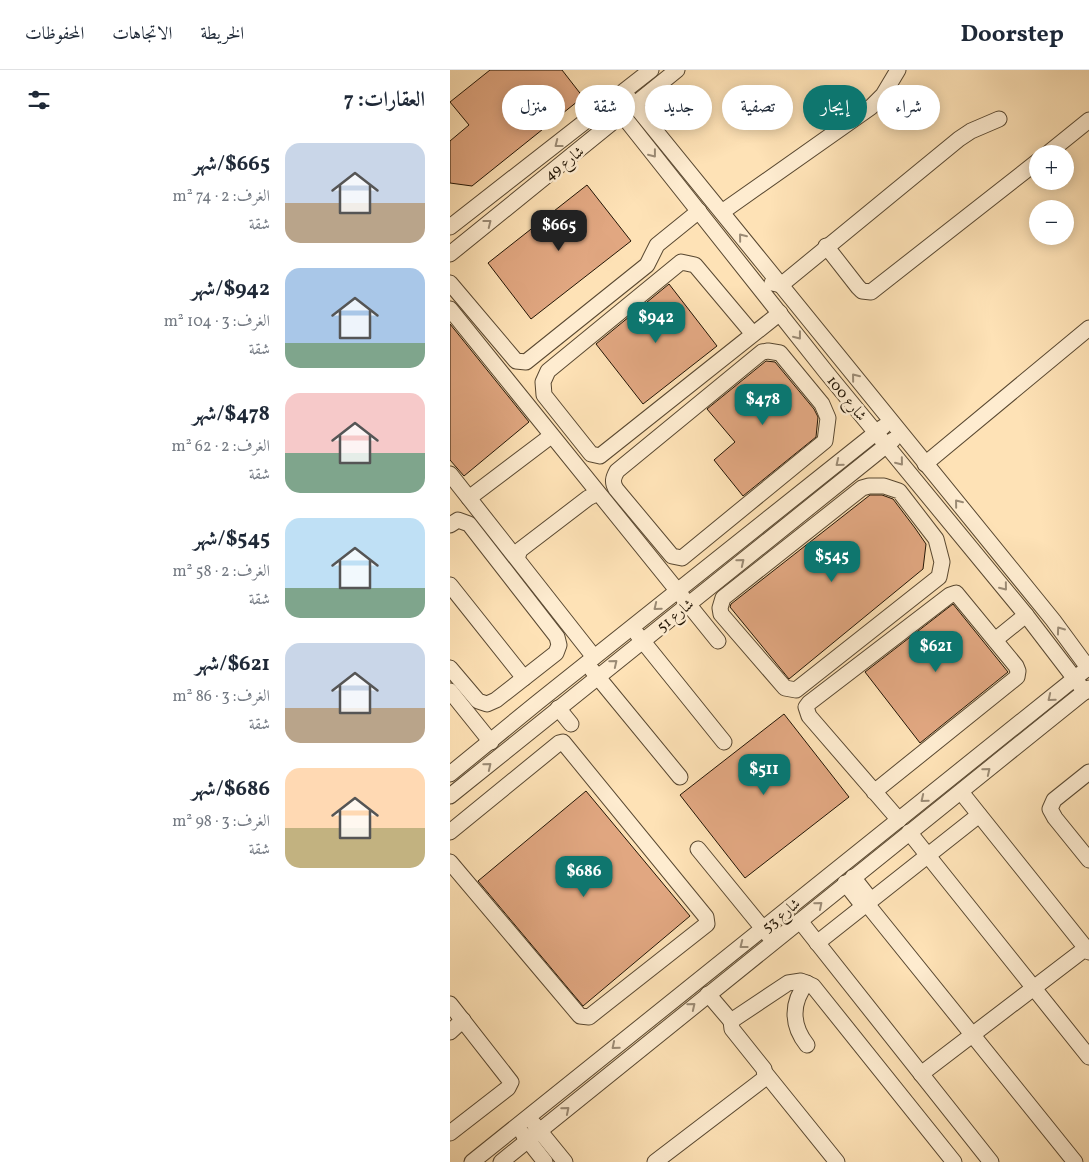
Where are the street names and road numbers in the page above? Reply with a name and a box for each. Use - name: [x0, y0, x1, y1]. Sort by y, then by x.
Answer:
- street label: شارع 49: [541, 142, 590, 187]
- street label: شارع 100: [820, 372, 871, 427]
- street label: شارع 51: [653, 595, 700, 638]
- street label: شارع 53: [758, 894, 806, 939]

